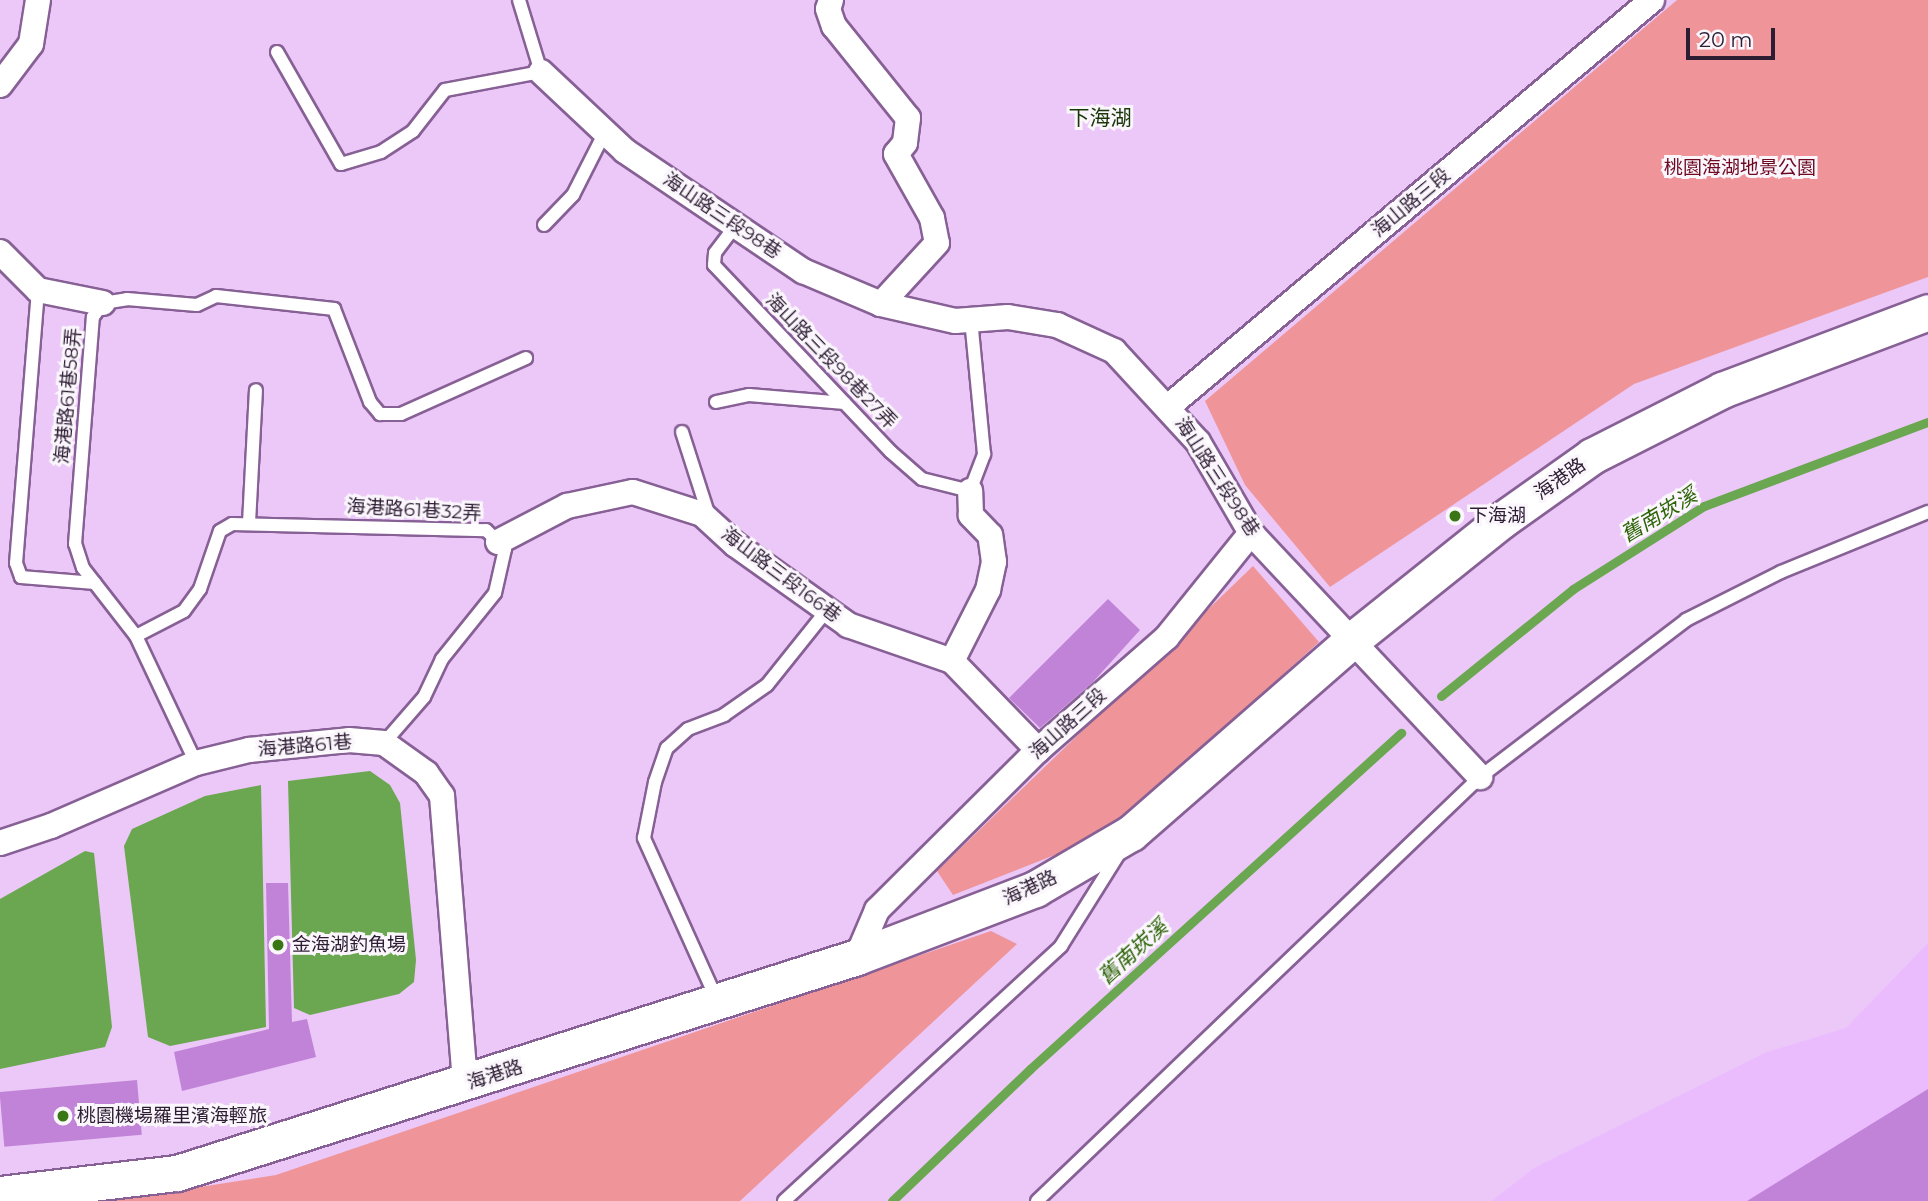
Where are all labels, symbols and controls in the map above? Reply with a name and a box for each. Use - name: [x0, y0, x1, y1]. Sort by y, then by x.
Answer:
- scale bar: [1690, 14, 1779, 58]
- text: 20 m: [1699, 27, 1753, 52]
- district label: 下海湖: [1069, 105, 1131, 131]
- park label: 桃園海湖地景公園: [1664, 157, 1816, 179]
- street label: 海山路三段: [1367, 164, 1455, 242]
- street label: 海山路三段98巷: [659, 168, 785, 264]
- street label: 海山路三段98巷27弄: [761, 289, 901, 433]
- street label: 海港路61巷58弄: [51, 327, 85, 465]
- street label: 海山路三段98巷: [1170, 413, 1264, 541]
- street label: 海港路: [1530, 453, 1590, 505]
- water label: 舊南崁溪: [1617, 483, 1701, 547]
- street label: 海港路61巷32弄: [346, 495, 482, 525]
- place label: 下海湖: [1469, 505, 1526, 527]
- marker: 下海湖: [1447, 508, 1463, 524]
- street label: 海山路三段166巷: [717, 523, 845, 627]
- street label: 海山路三段: [1025, 684, 1111, 764]
- street label: 海港路61巷: [257, 731, 353, 761]
- street label: 海港路: [999, 866, 1061, 910]
- water label: 舊南崁溪: [1093, 915, 1173, 989]
- place label: 金海湖釣魚場: [292, 934, 406, 956]
- marker: 金海湖釣魚場: [270, 937, 286, 953]
- street label: 海港路: [464, 1055, 526, 1095]
- place label: 桃園機場羅里濱海輕旅: [77, 1105, 267, 1127]
- marker: 桃園機場羅里濱海輕旅: [55, 1108, 71, 1124]

